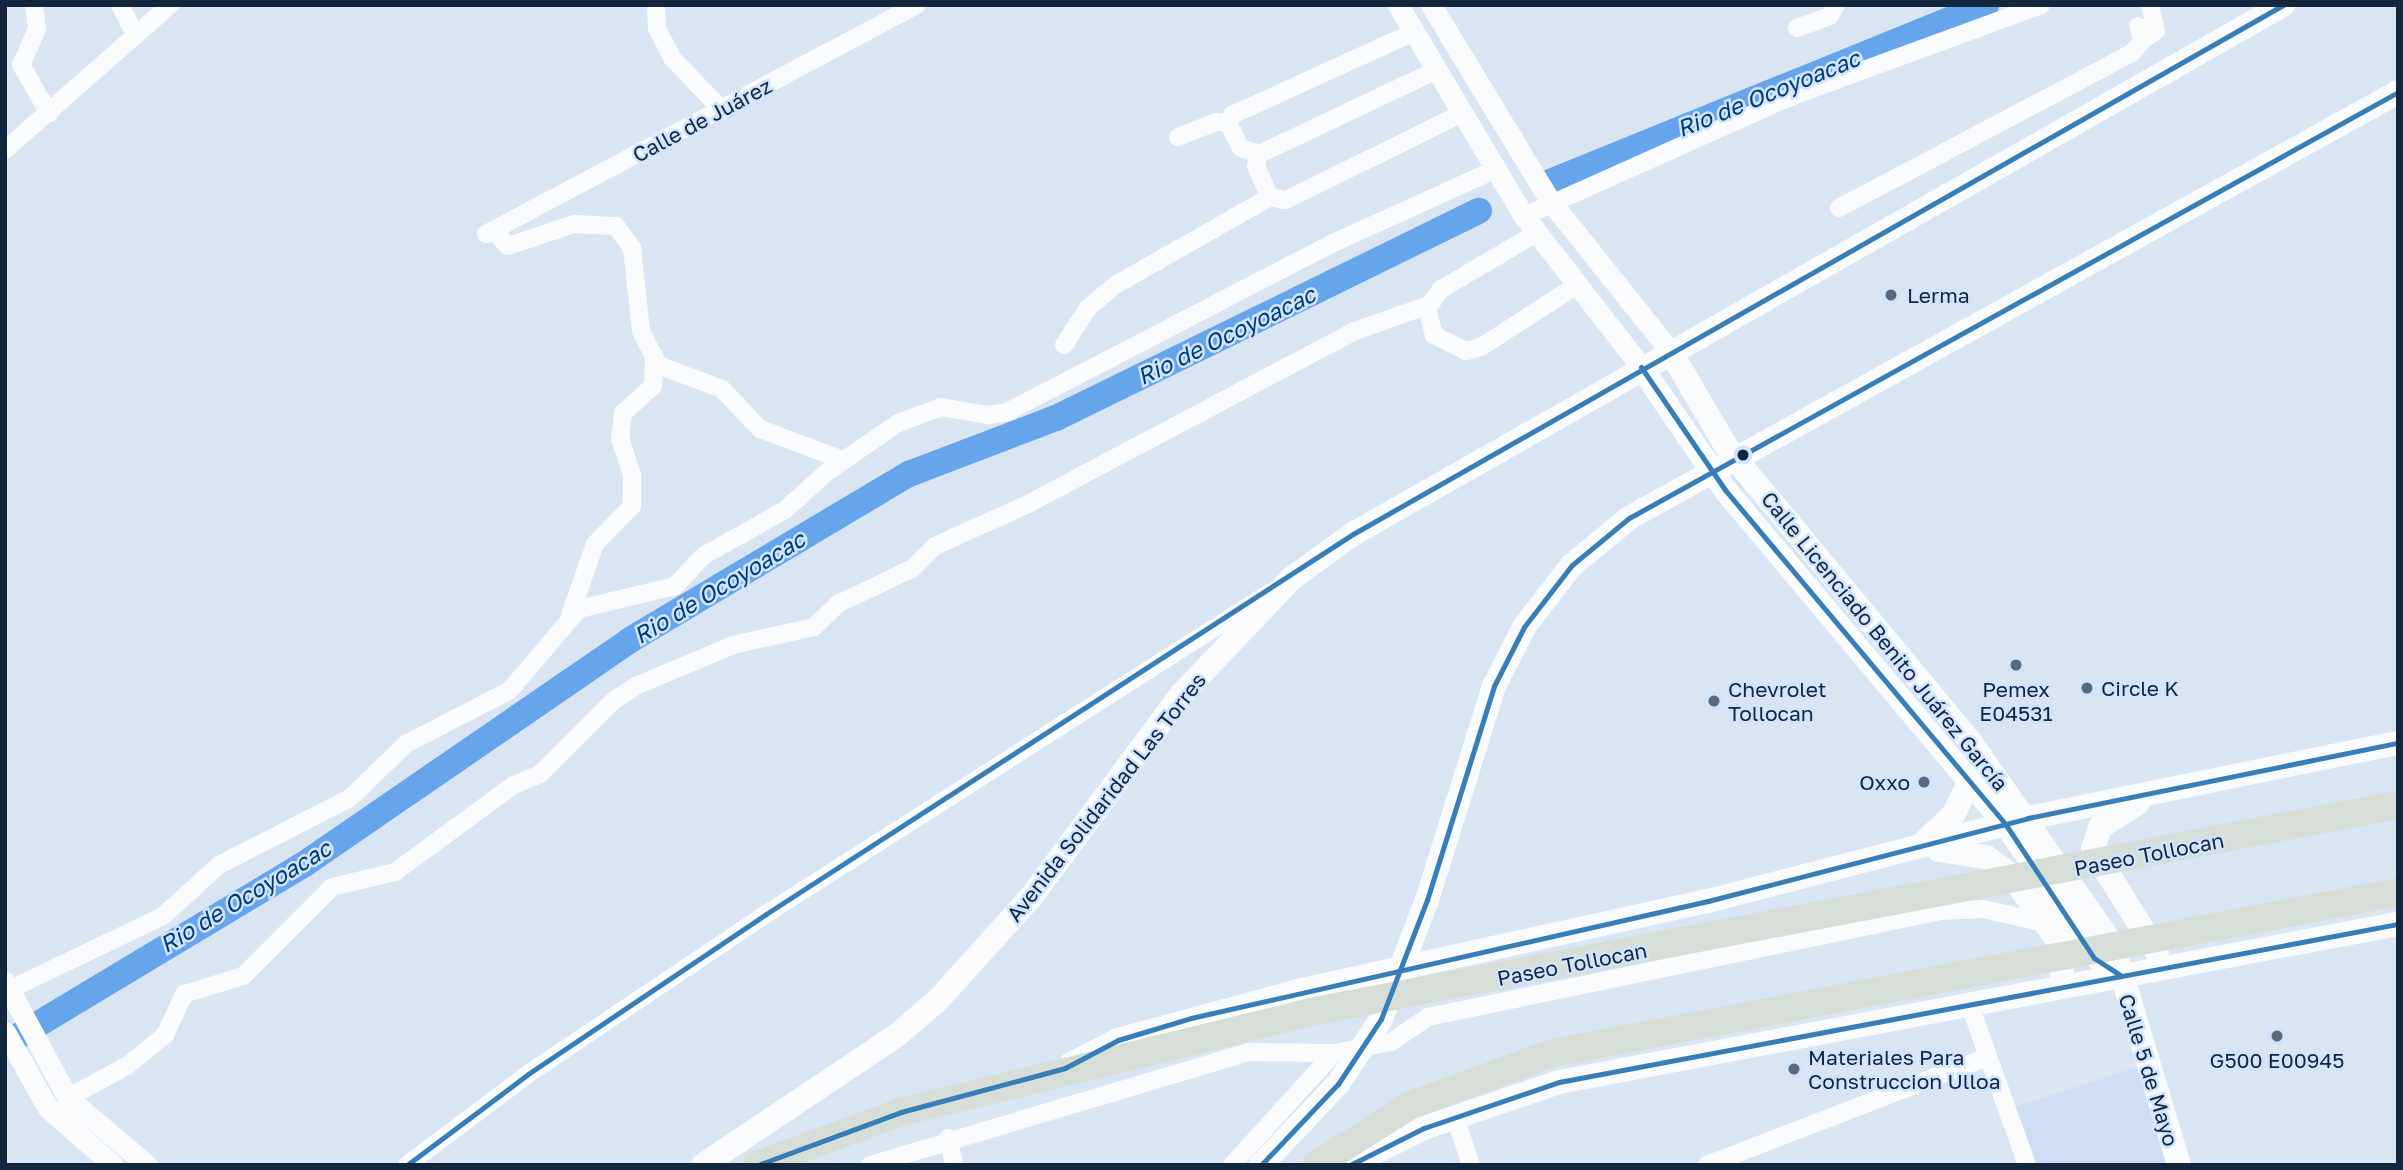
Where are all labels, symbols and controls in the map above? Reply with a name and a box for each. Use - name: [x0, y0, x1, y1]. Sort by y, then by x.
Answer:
- water label: Rio de Ocoyoacac: [1673, 44, 1863, 142]
- street label: Calle de Juárez: [628, 73, 776, 167]
- water label: Rio de Ocoyoacac: [1132, 280, 1320, 390]
- place label: Lerma: [1907, 282, 1970, 308]
- marker: Lerma: [1881, 285, 1901, 305]
- unlabelled marker: [1736, 448, 1750, 462]
- street label: Calle Licenciado Benito Juárez García: [1756, 486, 2014, 796]
- water label: Rio de Ocoyoacac: [628, 525, 810, 649]
- marker: Pemex E04531: [2008, 657, 2024, 673]
- street label: Avenida Solidaridad Las Torres: [1001, 668, 1211, 926]
- place label: Circle K: [2101, 675, 2179, 701]
- place label: Chevrolet Tollocan: [1728, 676, 1826, 726]
- place label: Pemex E04531: [1979, 676, 2053, 726]
- marker: Circle K: [2079, 680, 2095, 696]
- marker: Chevrolet Tollocan: [1706, 693, 1722, 709]
- place label: Oxxo: [1859, 769, 1910, 795]
- marker: Oxxo: [1916, 774, 1932, 790]
- street label: Paseo Tollocan: [2072, 827, 2226, 881]
- water label: Rio de Ocoyoacac: [154, 834, 336, 958]
- street label: Paseo Tollocan: [1495, 937, 1649, 991]
- street label: Calle 5 de Mayo: [2114, 991, 2184, 1149]
- marker: G500 E00945: [2269, 1028, 2285, 1044]
- place label: Materiales Para Construccion Ulloa: [1808, 1044, 2001, 1094]
- place label: G500 E00945: [2210, 1047, 2344, 1073]
- marker: Materiales Para Construccion Ulloa: [1786, 1061, 1802, 1077]

